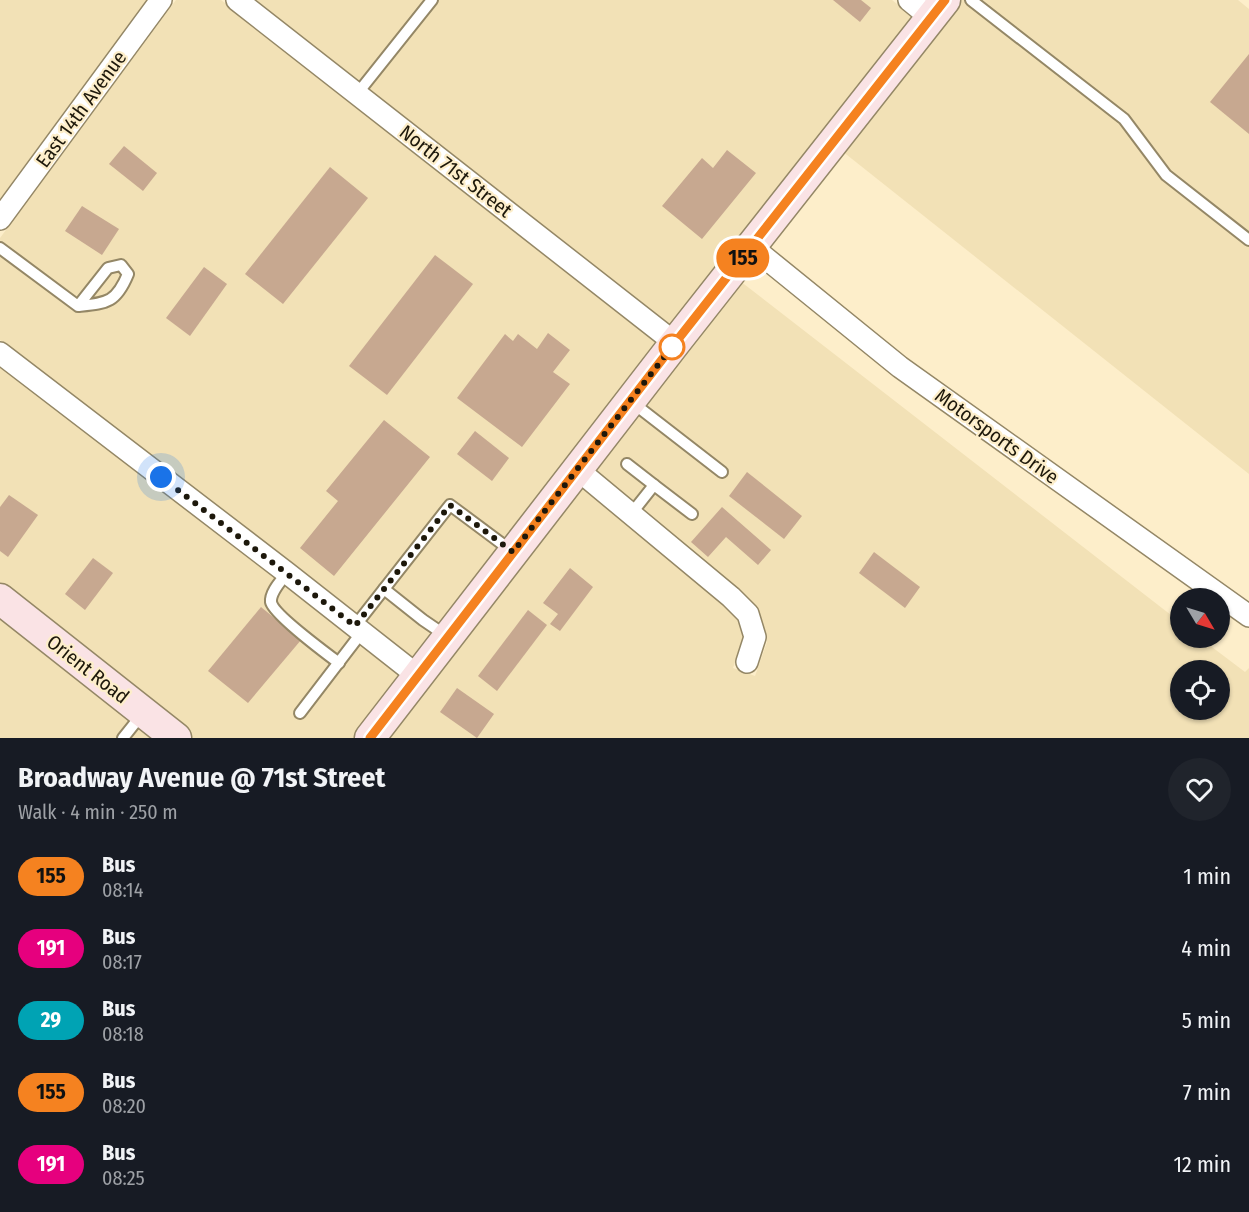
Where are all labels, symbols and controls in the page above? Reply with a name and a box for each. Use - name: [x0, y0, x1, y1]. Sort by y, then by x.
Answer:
- street label: East 14th Avenue: [31, 46, 131, 172]
- street label: North 71st Street: [395, 120, 517, 223]
- line badge: 155: [708, 238, 777, 278]
- text: 155: [728, 245, 758, 271]
- unlabelled marker: [659, 334, 685, 360]
- street label: Motorsports Drive: [930, 383, 1064, 489]
- your location: [146, 462, 176, 492]
- north arrow: [1170, 588, 1230, 648]
- map controls: [1170, 588, 1230, 720]
- street label: Orient Road: [42, 629, 134, 709]
- button: locate: [1170, 660, 1230, 720]
- button: heart: [1168, 758, 1231, 821]
- text: Broadway Avenue @ 71st Street: [18, 761, 385, 794]
- text: Walk · 4 min · 250 m: [18, 800, 178, 824]
- text: Bus: [102, 851, 135, 878]
- text: 155: [36, 863, 66, 889]
- text: 1 min: [1183, 863, 1231, 890]
- text: 08:14: [102, 878, 143, 902]
- text: Bus: [102, 923, 135, 950]
- text: 191: [37, 935, 65, 961]
- text: 4 min: [1181, 935, 1231, 962]
- text: 08:17: [102, 950, 142, 974]
- text: Bus: [102, 995, 135, 1022]
- text: 29: [41, 1007, 61, 1033]
- text: 5 min: [1182, 1007, 1231, 1034]
- text: 08:18: [102, 1022, 144, 1046]
- text: Bus: [102, 1067, 135, 1094]
- text: 155: [36, 1079, 66, 1105]
- text: 7 min: [1183, 1079, 1231, 1106]
- text: 08:20: [102, 1094, 146, 1118]
- text: Bus: [102, 1139, 135, 1166]
- text: 191: [37, 1151, 65, 1177]
- text: 12 min: [1173, 1151, 1231, 1178]
- text: 08:25: [102, 1166, 145, 1190]

